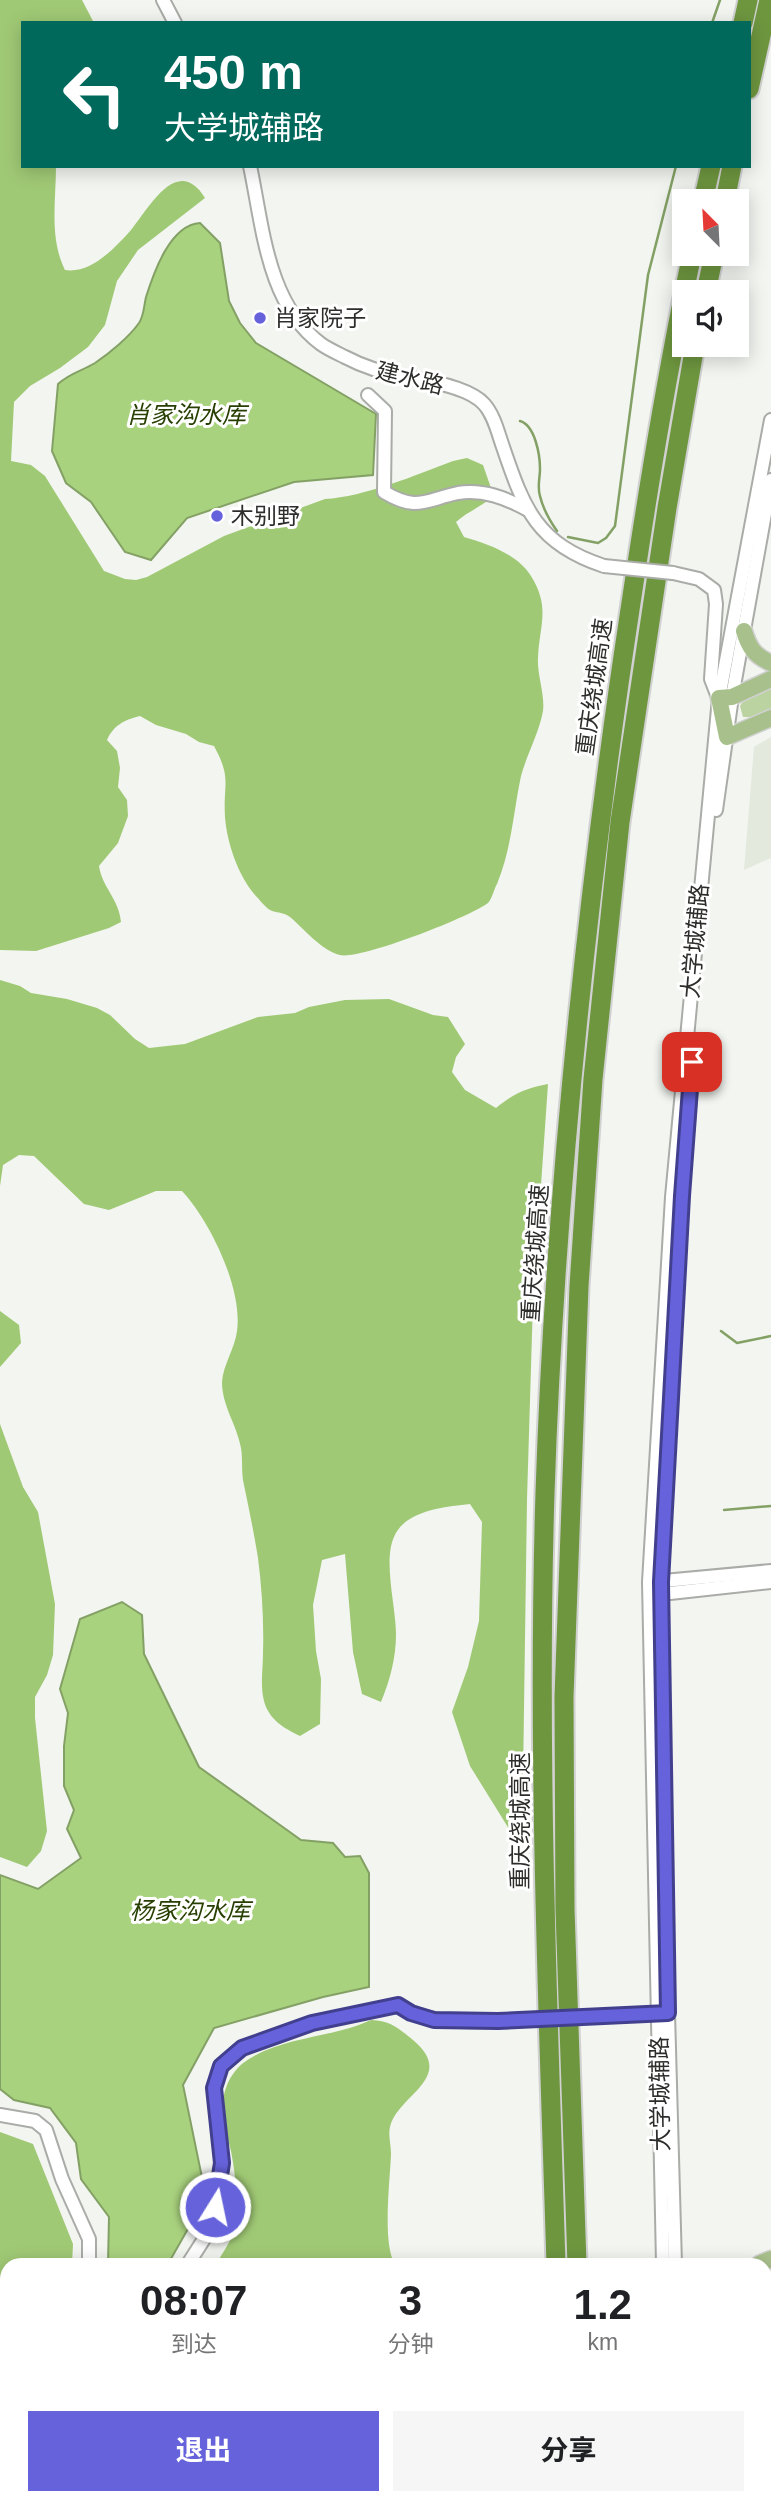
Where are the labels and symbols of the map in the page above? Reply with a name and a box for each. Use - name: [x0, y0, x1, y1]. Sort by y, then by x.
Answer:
- north arrow: [672, 189, 749, 266]
- place label: 肖家院子: [274, 305, 366, 331]
- marker: 肖家院子: [252, 310, 268, 326]
- street label: 建水路: [373, 357, 447, 399]
- water label: 肖家沟水库: [126, 401, 250, 428]
- place label: 木别野: [231, 503, 300, 529]
- marker: 木别野: [209, 508, 225, 524]
- street label: 重庆绕城高速: [572, 617, 616, 757]
- street label: 大学城辅路: [677, 883, 713, 999]
- pin: [662, 1032, 722, 1092]
- street label: 重庆绕城高速: [517, 1183, 553, 1323]
- street label: 重庆绕城高速: [507, 1752, 533, 1890]
- water label: 杨家沟水库: [130, 1897, 254, 1924]
- street label: 大学城辅路: [646, 2036, 674, 2152]
- position arrow: [178, 2170, 252, 2244]

